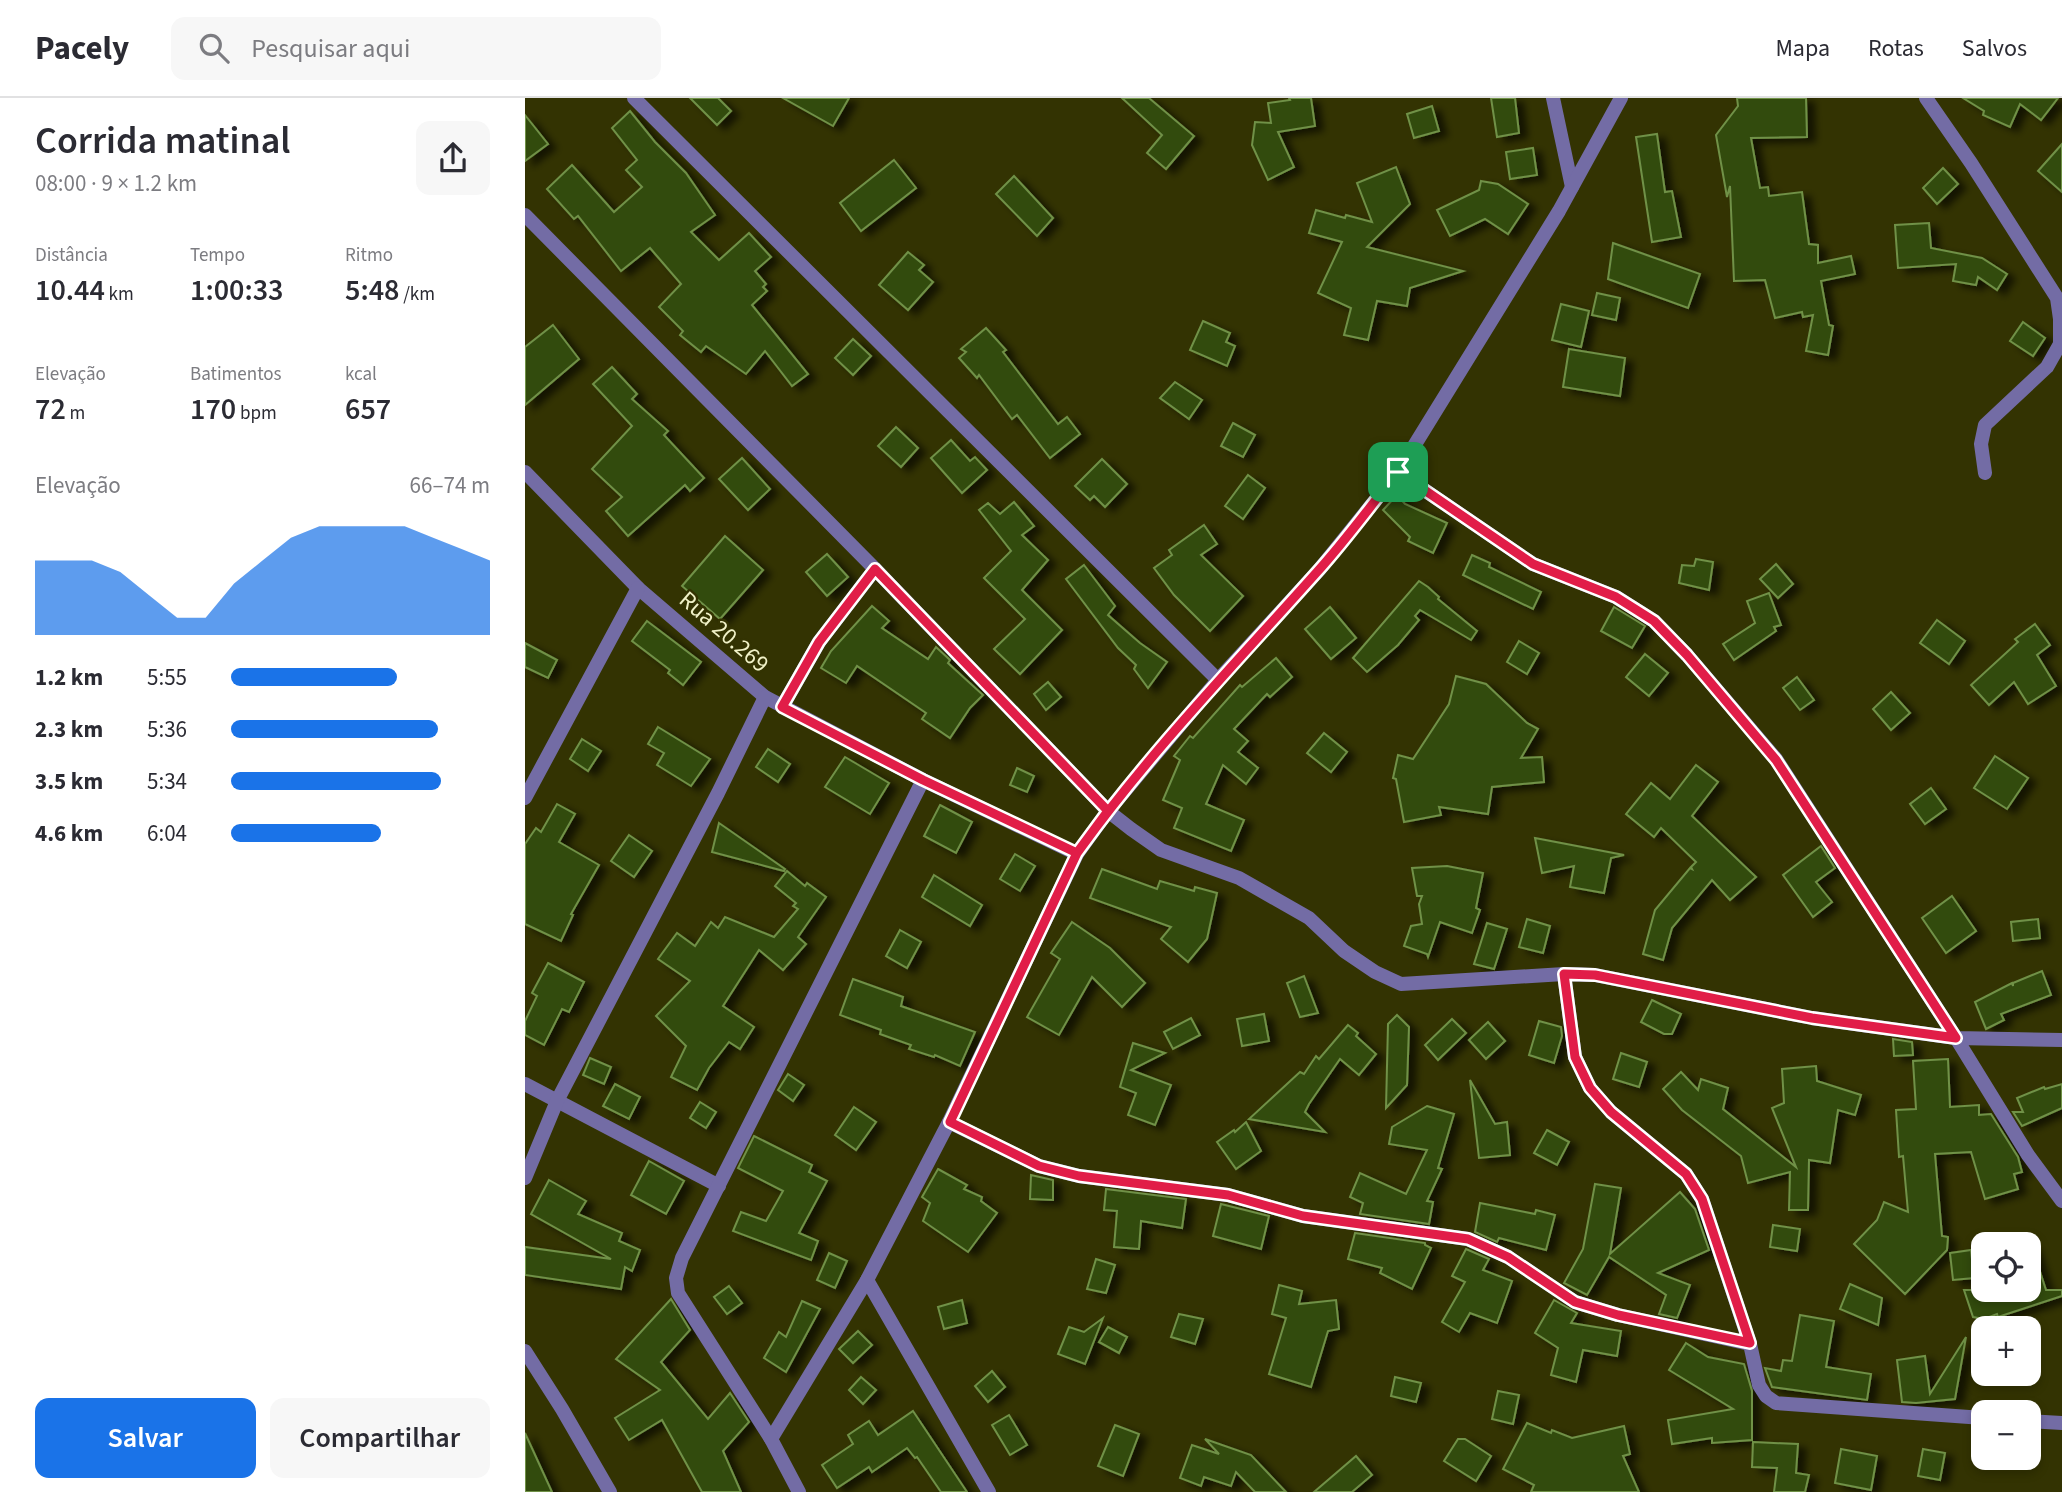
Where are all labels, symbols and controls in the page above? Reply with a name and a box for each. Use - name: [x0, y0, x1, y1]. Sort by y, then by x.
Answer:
- search box: [171, 17, 661, 80]
- text: Pacely: [35, 25, 129, 72]
- icon: search: [195, 29, 233, 67]
- text: Pesquisar aqui: [251, 30, 410, 67]
- text: Mapa: [1775, 31, 1830, 66]
- text: Rotas: [1868, 31, 1924, 66]
- text: Salvos: [1962, 31, 2027, 66]
- text: Corrida matinal: [35, 114, 291, 168]
- button: share: [416, 121, 490, 195]
- text: 08:00 · 9 × 1.2 km: [35, 167, 197, 200]
- text: Distância: [35, 242, 108, 269]
- text: Tempo: [190, 242, 245, 269]
- text: Ritmo: [345, 242, 393, 269]
- text: 10.44: [35, 269, 105, 312]
- text: 1:00:33: [190, 269, 283, 312]
- text: 5:48: [345, 269, 399, 312]
- text: km: [105, 281, 134, 308]
- text: /km: [399, 281, 435, 308]
- text: Elevação: [35, 361, 106, 388]
- text: Batimentos: [190, 361, 282, 388]
- text: kcal: [345, 361, 377, 388]
- text: 72: [35, 388, 66, 431]
- text: 170: [190, 388, 236, 431]
- text: 657: [345, 388, 391, 431]
- text: m: [66, 400, 85, 427]
- text: bpm: [236, 400, 277, 427]
- pin: [1368, 442, 1428, 502]
- icon: arrive: [1379, 453, 1417, 491]
- text: Elevação: [35, 469, 121, 502]
- text: 66–74 m: [410, 469, 490, 502]
- street label: Rua 20.269: [671, 583, 777, 681]
- text: 1.2 km: [35, 661, 103, 694]
- text: 5:55: [147, 661, 187, 694]
- text: 2.3 km: [35, 713, 103, 746]
- text: 5:36: [147, 713, 187, 746]
- text: 3.5 km: [35, 765, 103, 798]
- text: 5:34: [147, 765, 187, 798]
- text: 4.6 km: [35, 817, 103, 850]
- text: 6:04: [147, 817, 187, 850]
- map controls: [1971, 1232, 2041, 1470]
- button: locate: [1971, 1232, 2041, 1302]
- button: +: [1971, 1316, 2041, 1386]
- button: Salvar: [35, 1398, 256, 1478]
- button: Compartilhar: [270, 1398, 490, 1478]
- button: −: [1971, 1400, 2041, 1470]

